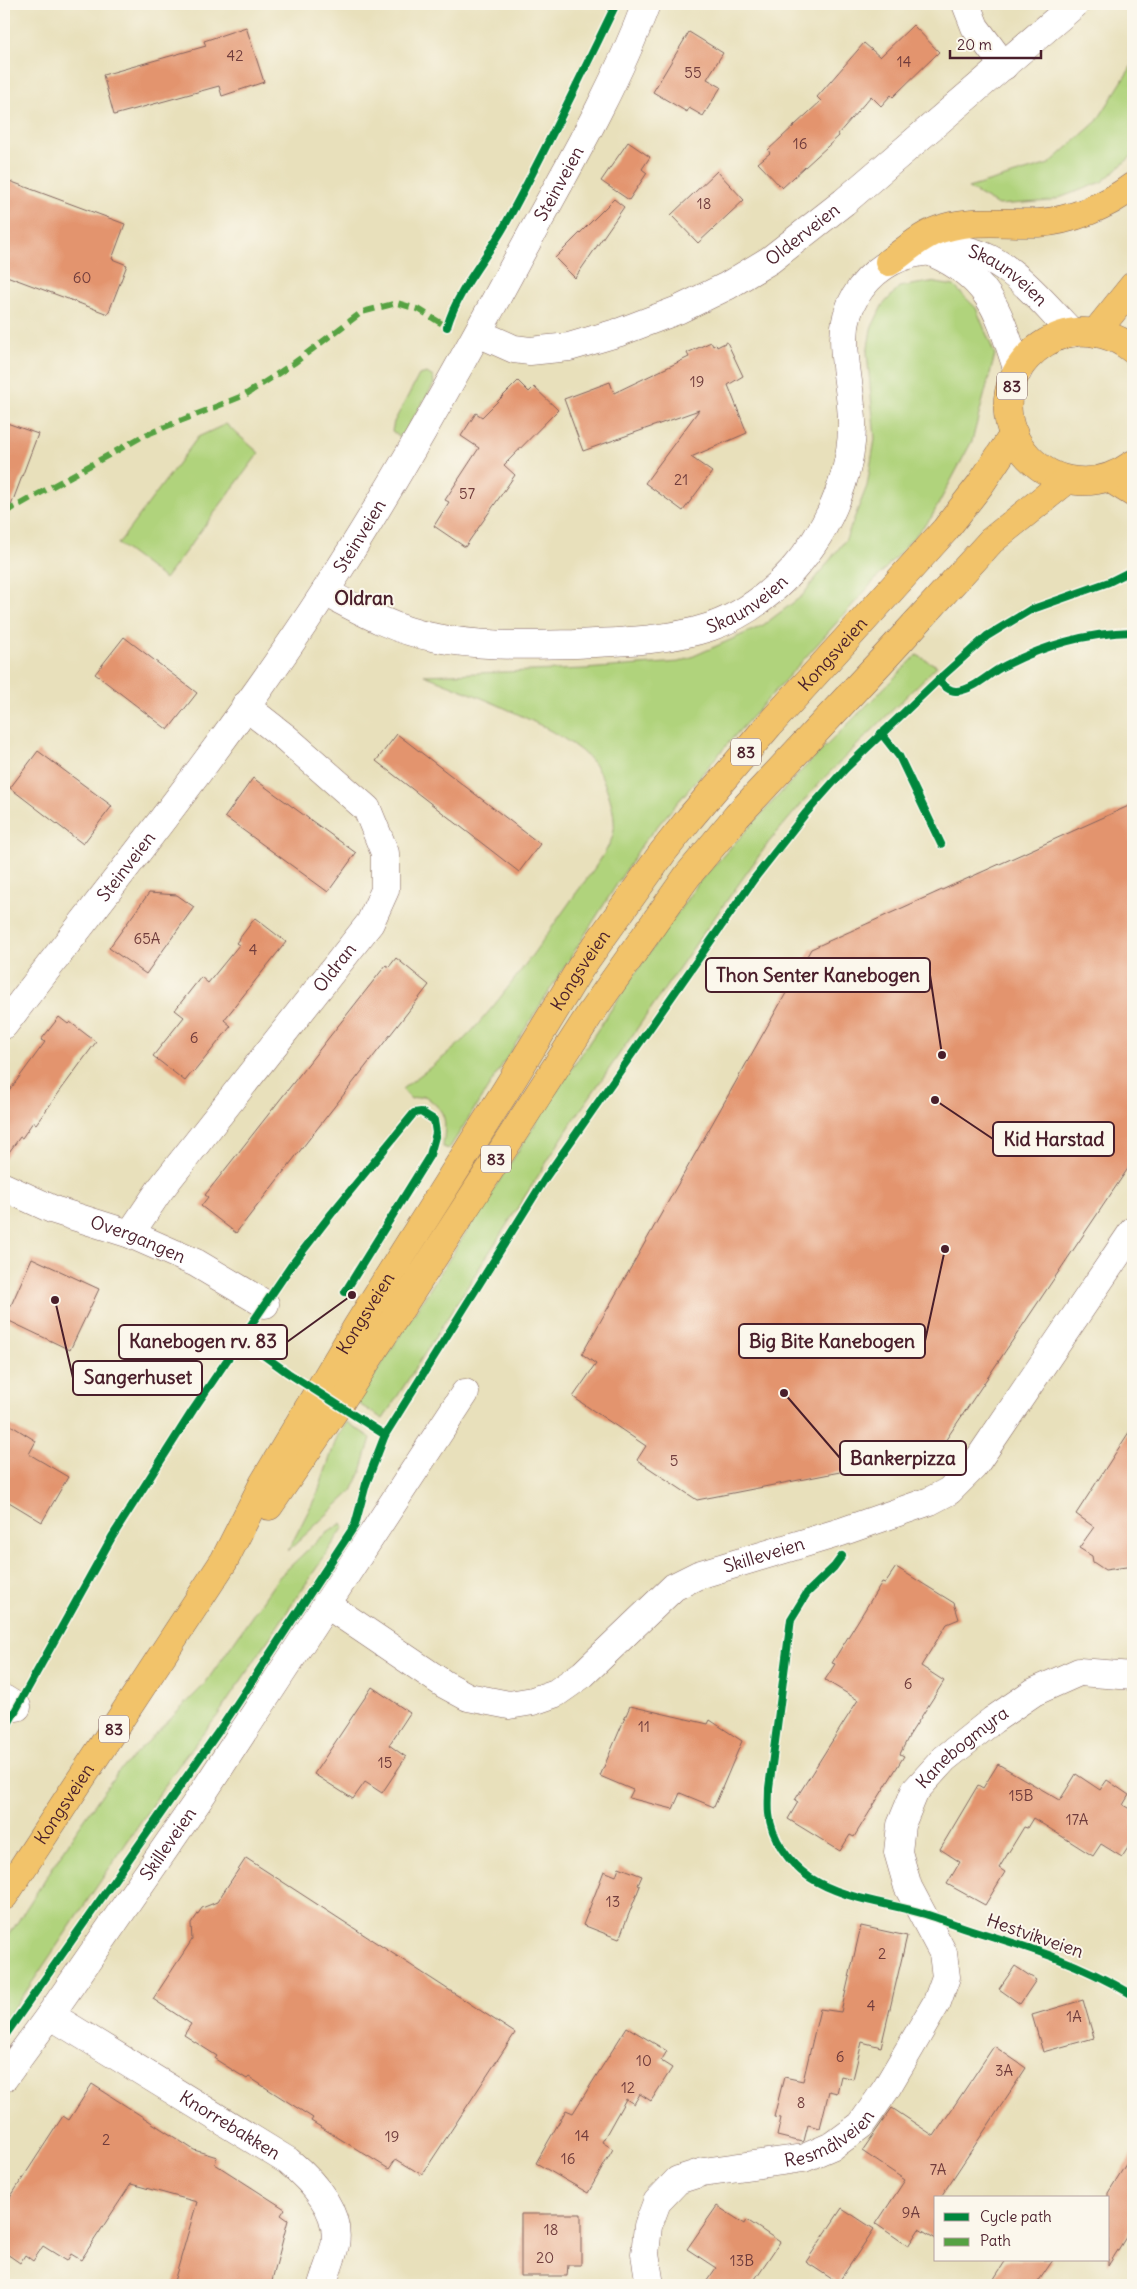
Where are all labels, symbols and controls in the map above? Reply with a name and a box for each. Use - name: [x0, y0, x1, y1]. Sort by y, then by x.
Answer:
- scale bar: [950, 28, 1041, 60]
- text: 20 m: [957, 35, 992, 54]
- house number: 42: [227, 46, 243, 65]
- house number: 14: [897, 52, 912, 71]
- house number: 55: [684, 63, 702, 82]
- house number: 16: [793, 134, 807, 153]
- street label: Steinveien: [529, 142, 589, 225]
- house number: 18: [697, 194, 711, 213]
- street label: Olderveien: [760, 198, 844, 270]
- street label: Skaunveien: [966, 239, 1053, 311]
- house number: 60: [73, 268, 91, 287]
- house number: 19: [690, 372, 704, 391]
- road number: 83: [997, 372, 1027, 400]
- house number: 21: [674, 470, 688, 489]
- house number: 57: [459, 484, 475, 503]
- street label: Steinveien: [328, 495, 391, 577]
- street label: Skaunveien: [703, 570, 792, 638]
- district label: Oldran: [334, 586, 394, 610]
- street label: Kongsveien: [793, 612, 872, 696]
- road number: 83: [731, 739, 761, 766]
- street label: Steinveien: [92, 827, 160, 906]
- street label: Kongsveien: [545, 925, 615, 1015]
- house number: 65A: [134, 929, 161, 948]
- street label: Oldran: [308, 938, 361, 997]
- house number: 4: [249, 940, 258, 959]
- callout: Thon Senter Kanebogen: [706, 958, 930, 992]
- text: Thon Senter Kanebogen: [716, 963, 920, 987]
- house number: 6: [190, 1028, 198, 1047]
- callout: Kid Harstad: [993, 1122, 1114, 1156]
- text: Kid Harstad: [1004, 1127, 1104, 1151]
- road number: 83: [481, 1146, 511, 1172]
- street label: Overgangen: [88, 1210, 189, 1268]
- street label: Kongsveien: [331, 1268, 399, 1359]
- callout: Big Bite Kanebogen: [739, 1324, 925, 1358]
- callout: Kanebogen rv. 83: [119, 1325, 287, 1359]
- text: Kanebogen rv. 83: [129, 1329, 277, 1353]
- text: Big Bite Kanebogen: [749, 1329, 915, 1353]
- callout: Sangerhuset: [73, 1361, 202, 1395]
- text: Sangerhuset: [84, 1365, 193, 1389]
- callout: Bankerpizza: [840, 1441, 966, 1475]
- text: Bankerpizza: [850, 1446, 956, 1470]
- house number: 5: [670, 1451, 678, 1470]
- street label: Skilleveien: [721, 1532, 807, 1578]
- house number: 6: [904, 1674, 912, 1693]
- street label: Kanebogmyra: [911, 1701, 1012, 1793]
- road number: 83: [99, 1716, 129, 1742]
- house number: 11: [638, 1717, 650, 1736]
- house number: 15: [378, 1753, 392, 1772]
- street label: Kongsveien: [29, 1759, 99, 1849]
- house number: 15B: [1009, 1786, 1033, 1805]
- street label: Skilleveien: [135, 1803, 201, 1884]
- house number: 17A: [1066, 1810, 1089, 1829]
- house number: 13: [606, 1892, 620, 1911]
- street label: Hestvikveien: [984, 1908, 1087, 1963]
- house number: 2: [878, 1944, 886, 1963]
- house number: 4: [867, 1996, 876, 2015]
- house number: 1A: [1066, 2007, 1082, 2026]
- house number: 6: [836, 2047, 844, 2066]
- house number: 10: [636, 2051, 652, 2070]
- house number: 3A: [995, 2061, 1013, 2080]
- house number: 12: [621, 2078, 635, 2097]
- street label: Knorrebakken: [175, 2085, 285, 2165]
- house number: 8: [797, 2093, 805, 2112]
- street label: Resmålveien: [783, 2105, 879, 2172]
- house number: 14: [575, 2126, 590, 2145]
- house number: 19: [385, 2127, 399, 2146]
- house number: 2: [102, 2130, 110, 2149]
- house number: 16: [561, 2149, 575, 2168]
- house number: 7A: [930, 2160, 947, 2179]
- legend: [934, 2196, 1110, 2262]
- house number: 9A: [902, 2203, 920, 2222]
- text: Cycle path: [980, 2207, 1052, 2226]
- house number: 18: [544, 2220, 558, 2239]
- text: Path: [980, 2231, 1011, 2250]
- house number: 20: [536, 2248, 554, 2267]
- house number: 13B: [730, 2251, 754, 2270]

